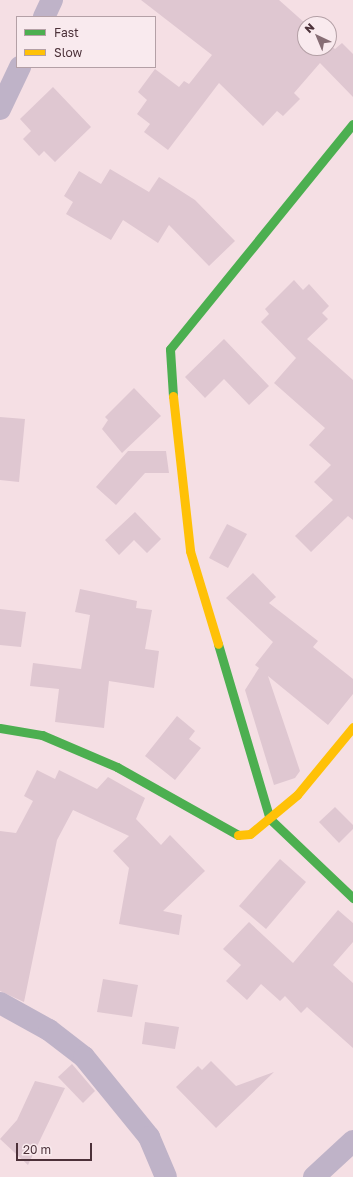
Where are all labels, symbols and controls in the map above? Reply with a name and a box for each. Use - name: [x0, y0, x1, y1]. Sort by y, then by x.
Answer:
- legend: [16, 16, 156, 68]
- north arrow: [297, 16, 337, 56]
- text: N: [301, 20, 317, 35]
- text: Fast: [54, 25, 79, 40]
- text: Slow: [54, 45, 82, 60]
- scale bar: [18, 1135, 94, 1161]
- text: 20 m: [23, 1142, 51, 1157]

